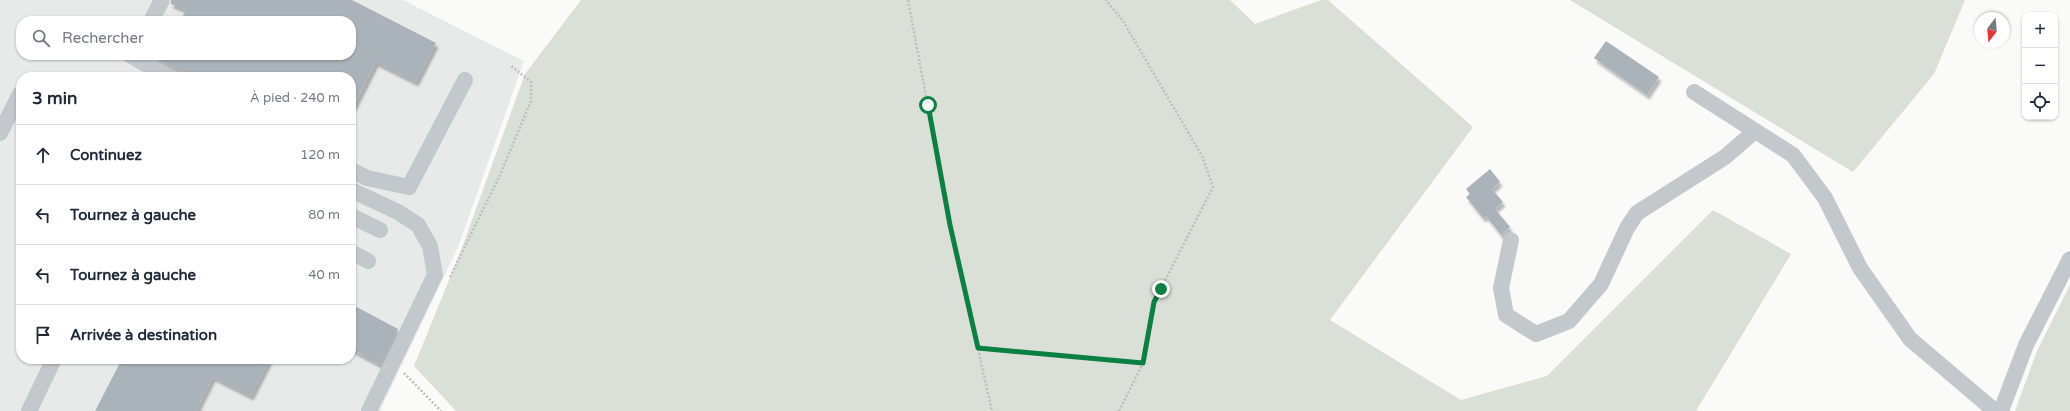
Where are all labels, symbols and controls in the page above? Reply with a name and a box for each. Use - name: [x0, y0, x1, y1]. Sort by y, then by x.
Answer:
- north arrow: [1974, 12, 2010, 48]
- map controls: [2022, 12, 2058, 120]
- button: +: [2022, 12, 2058, 48]
- search box: [16, 16, 356, 60]
- icon: search: [30, 27, 52, 49]
- text: Rechercher: [62, 29, 144, 47]
- button: −: [2022, 48, 2058, 84]
- button: locate: [2022, 84, 2058, 120]
- text: 3 min: [32, 88, 77, 109]
- text: À pied · 240 m: [250, 90, 340, 106]
- route start: [919, 96, 937, 114]
- icon: ahead: [32, 144, 54, 166]
- text: Continuez: [70, 146, 142, 164]
- text: 120 m: [300, 147, 340, 163]
- icon: left: [32, 204, 54, 226]
- text: Tournez à gauche: [70, 206, 196, 224]
- text: 80 m: [308, 207, 340, 223]
- icon: left: [32, 264, 54, 286]
- text: Tournez à gauche: [70, 266, 196, 284]
- text: 40 m: [308, 267, 340, 283]
- route end: [1152, 280, 1170, 298]
- icon: arrive: [32, 324, 54, 346]
- text: Arrivée à destination: [70, 326, 217, 344]

